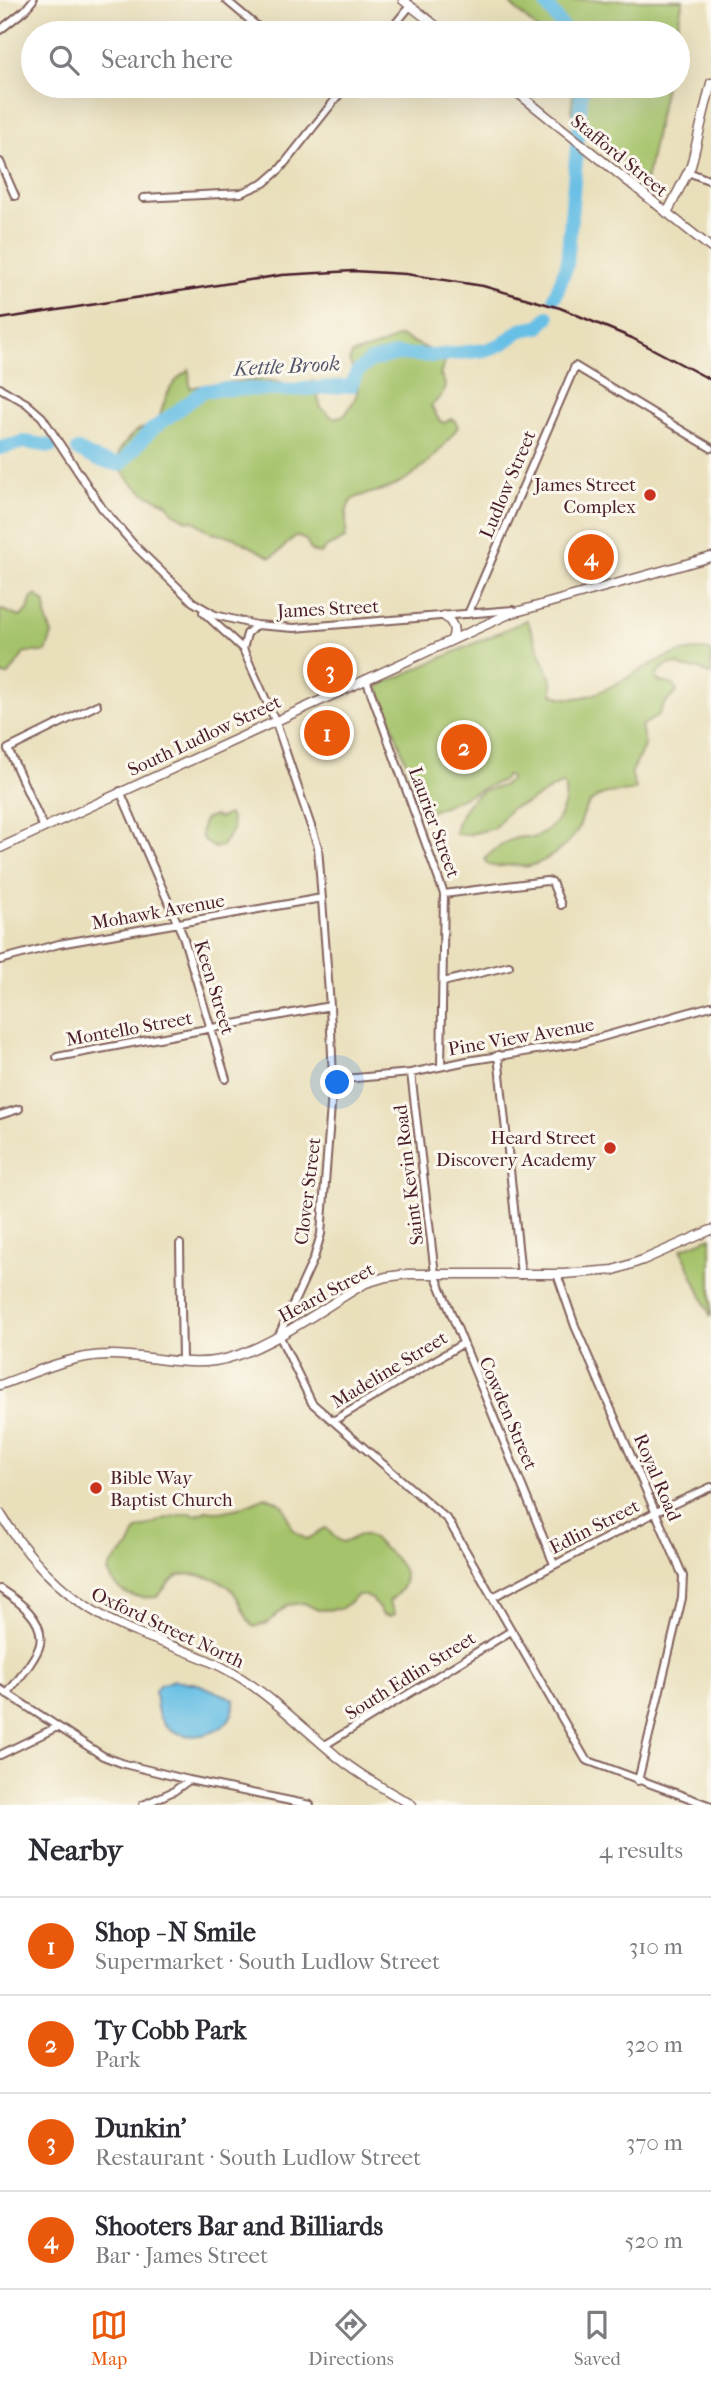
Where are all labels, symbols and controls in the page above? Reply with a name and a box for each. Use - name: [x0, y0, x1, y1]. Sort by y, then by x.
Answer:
- search box: [21, 21, 690, 98]
- icon: search: [45, 41, 83, 79]
- text: Search here: [101, 44, 233, 75]
- street label: Stafford Street: [566, 110, 673, 202]
- water label: Kettle Brook: [231, 351, 341, 381]
- street label: Ludlow Street: [475, 427, 541, 542]
- place label: James Street Complex: [532, 474, 636, 518]
- marker: James Street Complex: [642, 487, 658, 503]
- pin: 4: [568, 531, 614, 583]
- street label: James Street: [275, 595, 380, 623]
- pin: 3: [307, 644, 353, 696]
- street label: South Ludlow Street: [124, 691, 285, 781]
- pin: 1: [304, 707, 350, 759]
- pin: 2: [441, 721, 487, 773]
- street label: Laurier Street: [404, 764, 464, 881]
- street label: Mohawk Avenue: [90, 889, 226, 935]
- street label: Keen Street: [189, 937, 239, 1037]
- street label: Montello Street: [64, 1007, 194, 1051]
- street label: Pine View Avenue: [446, 1013, 596, 1061]
- your location: [320, 1065, 354, 1099]
- street label: Saint Kevin Road: [389, 1103, 429, 1246]
- place label: Heard Street Discovery Academy: [436, 1127, 597, 1171]
- street label: Clover Street: [290, 1136, 326, 1246]
- marker: Heard Street Discovery Academy: [602, 1140, 618, 1156]
- street label: Heard Street: [275, 1258, 378, 1327]
- street label: Madeline Street: [328, 1327, 452, 1413]
- street label: Cowden Street: [474, 1354, 542, 1473]
- street label: Royal Road: [629, 1430, 686, 1525]
- place label: Bible Way Baptist Church: [110, 1467, 233, 1511]
- marker: Bible Way Baptist Church: [88, 1480, 104, 1496]
- street label: Edlin Street: [546, 1495, 643, 1559]
- street label: Oxford Street North: [88, 1583, 248, 1673]
- street label: South Edlin Street: [341, 1627, 480, 1725]
- text: Nearby: [28, 1833, 123, 1868]
- text: 4 results: [599, 1837, 683, 1864]
- text: Shop - N Smile: [95, 1917, 256, 1948]
- text: 1: [47, 1933, 55, 1960]
- text: 310 m: [629, 1933, 683, 1960]
- text: Supermarket · South Ludlow Street: [95, 1948, 440, 1975]
- text: Ty Cobb Park: [95, 2015, 246, 2046]
- text: 2: [45, 2031, 57, 2058]
- text: 320 m: [625, 2031, 683, 2058]
- text: Park: [95, 2046, 141, 2073]
- text: Dunkin': [95, 2113, 186, 2144]
- text: 3: [46, 2129, 56, 2156]
- text: 370 m: [626, 2129, 683, 2156]
- text: Restaurant · South Ludlow Street: [95, 2144, 421, 2171]
- text: Shooters Bar and Billiards: [95, 2211, 383, 2242]
- text: 4: [44, 2227, 58, 2254]
- text: 520 m: [624, 2227, 683, 2254]
- text: Bar · James Street: [95, 2242, 268, 2269]
- tab: Map: [90, 2306, 128, 2370]
- tab: Directions: [308, 2306, 394, 2370]
- tab: Saved: [574, 2306, 621, 2370]

